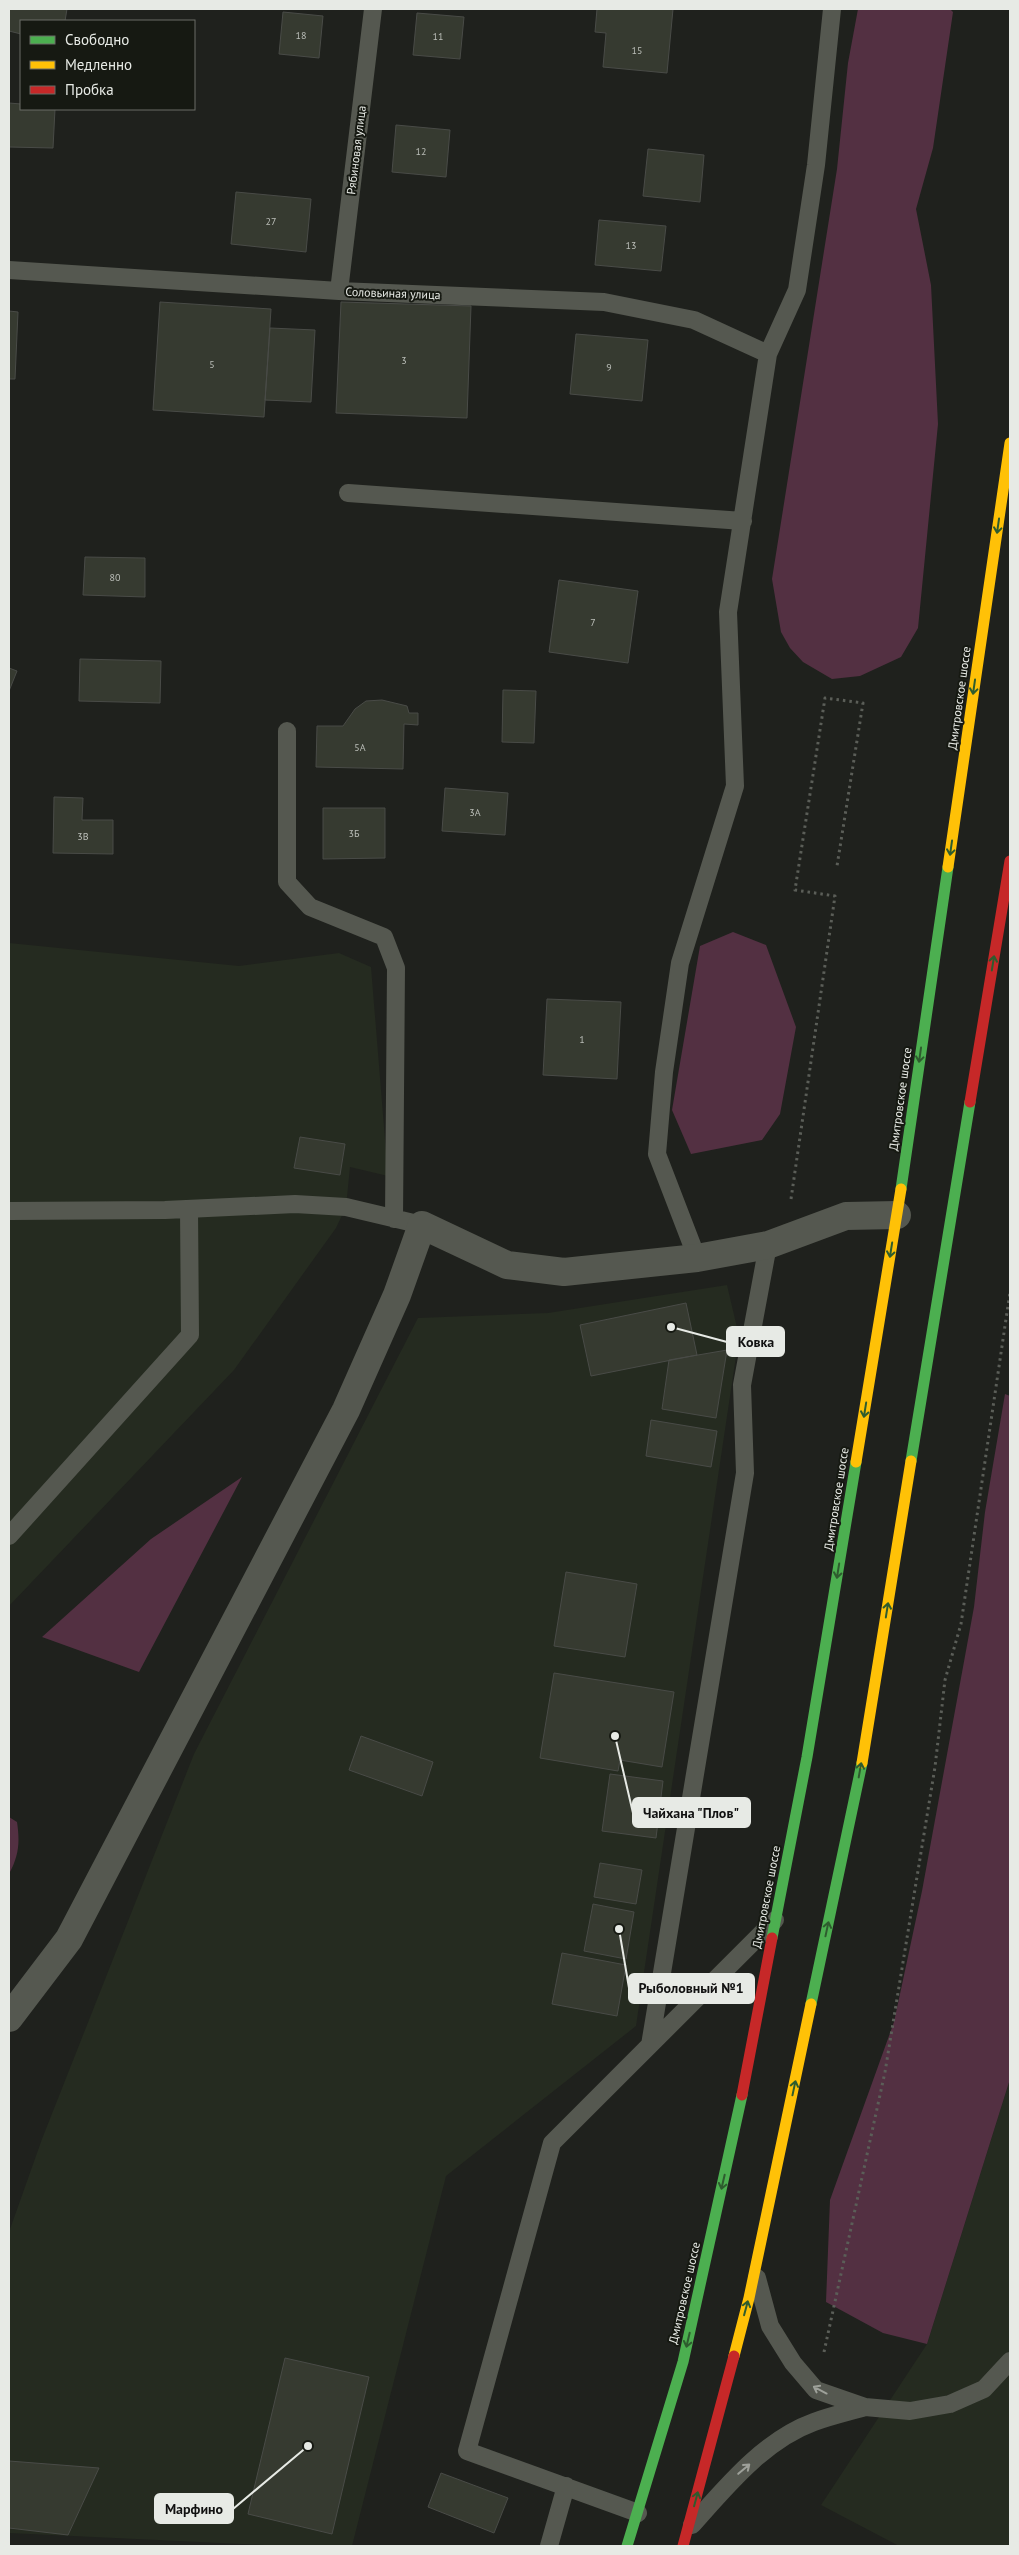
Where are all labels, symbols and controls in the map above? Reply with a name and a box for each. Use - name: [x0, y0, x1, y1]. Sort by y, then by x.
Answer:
- legend: [20, 20, 195, 110]
- house number: 18: [296, 29, 306, 42]
- text: Свободно: [65, 30, 129, 49]
- house number: 11: [433, 30, 443, 43]
- house number: 15: [632, 44, 642, 57]
- text: Медленно: [65, 55, 132, 74]
- text: Пробка: [65, 80, 114, 99]
- street label: Рябиновая улица: [343, 105, 369, 195]
- house number: 12: [416, 145, 426, 158]
- house number: 27: [266, 215, 276, 228]
- house number: 13: [626, 239, 636, 252]
- street label: Соловьиная улица: [345, 284, 441, 302]
- house number: 3: [401, 354, 407, 367]
- house number: 5: [209, 358, 215, 371]
- house number: 9: [606, 361, 612, 374]
- one-way arrow: [993, 518, 1003, 534]
- house number: 80: [110, 571, 121, 584]
- house number: 7: [590, 616, 596, 629]
- street label: Дмитровское шоссе: [944, 645, 974, 751]
- one-way arrow: [969, 679, 979, 695]
- house number: 5А: [354, 741, 366, 754]
- house number: 3А: [469, 806, 481, 819]
- house number: 3Б: [349, 827, 360, 840]
- house number: 3В: [77, 830, 89, 843]
- one-way arrow: [945, 839, 955, 855]
- one-way arrow: [989, 956, 999, 972]
- house number: 1: [579, 1033, 585, 1046]
- street label: Дмитровское шоссе: [885, 1046, 915, 1152]
- one-way arrow: [915, 1046, 925, 1062]
- one-way arrow: [886, 1242, 896, 1258]
- callout: Ковка: [727, 1327, 784, 1356]
- text: Ковка: [738, 1333, 774, 1351]
- one-way arrow: [859, 1402, 869, 1418]
- street label: Дмитровское шоссе: [820, 1446, 852, 1552]
- one-way arrow: [833, 1562, 843, 1578]
- one-way arrow: [882, 1602, 892, 1618]
- one-way arrow: [856, 1762, 866, 1778]
- callout: Чайхана "Плов": [633, 1798, 750, 1827]
- text: Чайхана "Плов": [643, 1804, 739, 1822]
- street label: Дмитровское шоссе: [749, 1844, 783, 1950]
- one-way arrow: [823, 1922, 833, 1938]
- callout: Рыболовный №1: [629, 1974, 754, 2003]
- text: Рыболовный №1: [638, 1979, 744, 1997]
- one-way arrow: [790, 2081, 800, 2097]
- one-way arrow: [718, 2173, 727, 2189]
- street label: Дмитровское шоссе: [665, 2240, 703, 2346]
- one-way arrow: [742, 2301, 751, 2317]
- one-way arrow: [683, 2332, 692, 2348]
- one-way arrow: [813, 2385, 828, 2395]
- one-way arrow: [738, 2463, 751, 2474]
- one-way arrow: [692, 2492, 701, 2508]
- callout: Марфино: [155, 2494, 233, 2523]
- text: Марфино: [165, 2500, 224, 2518]

